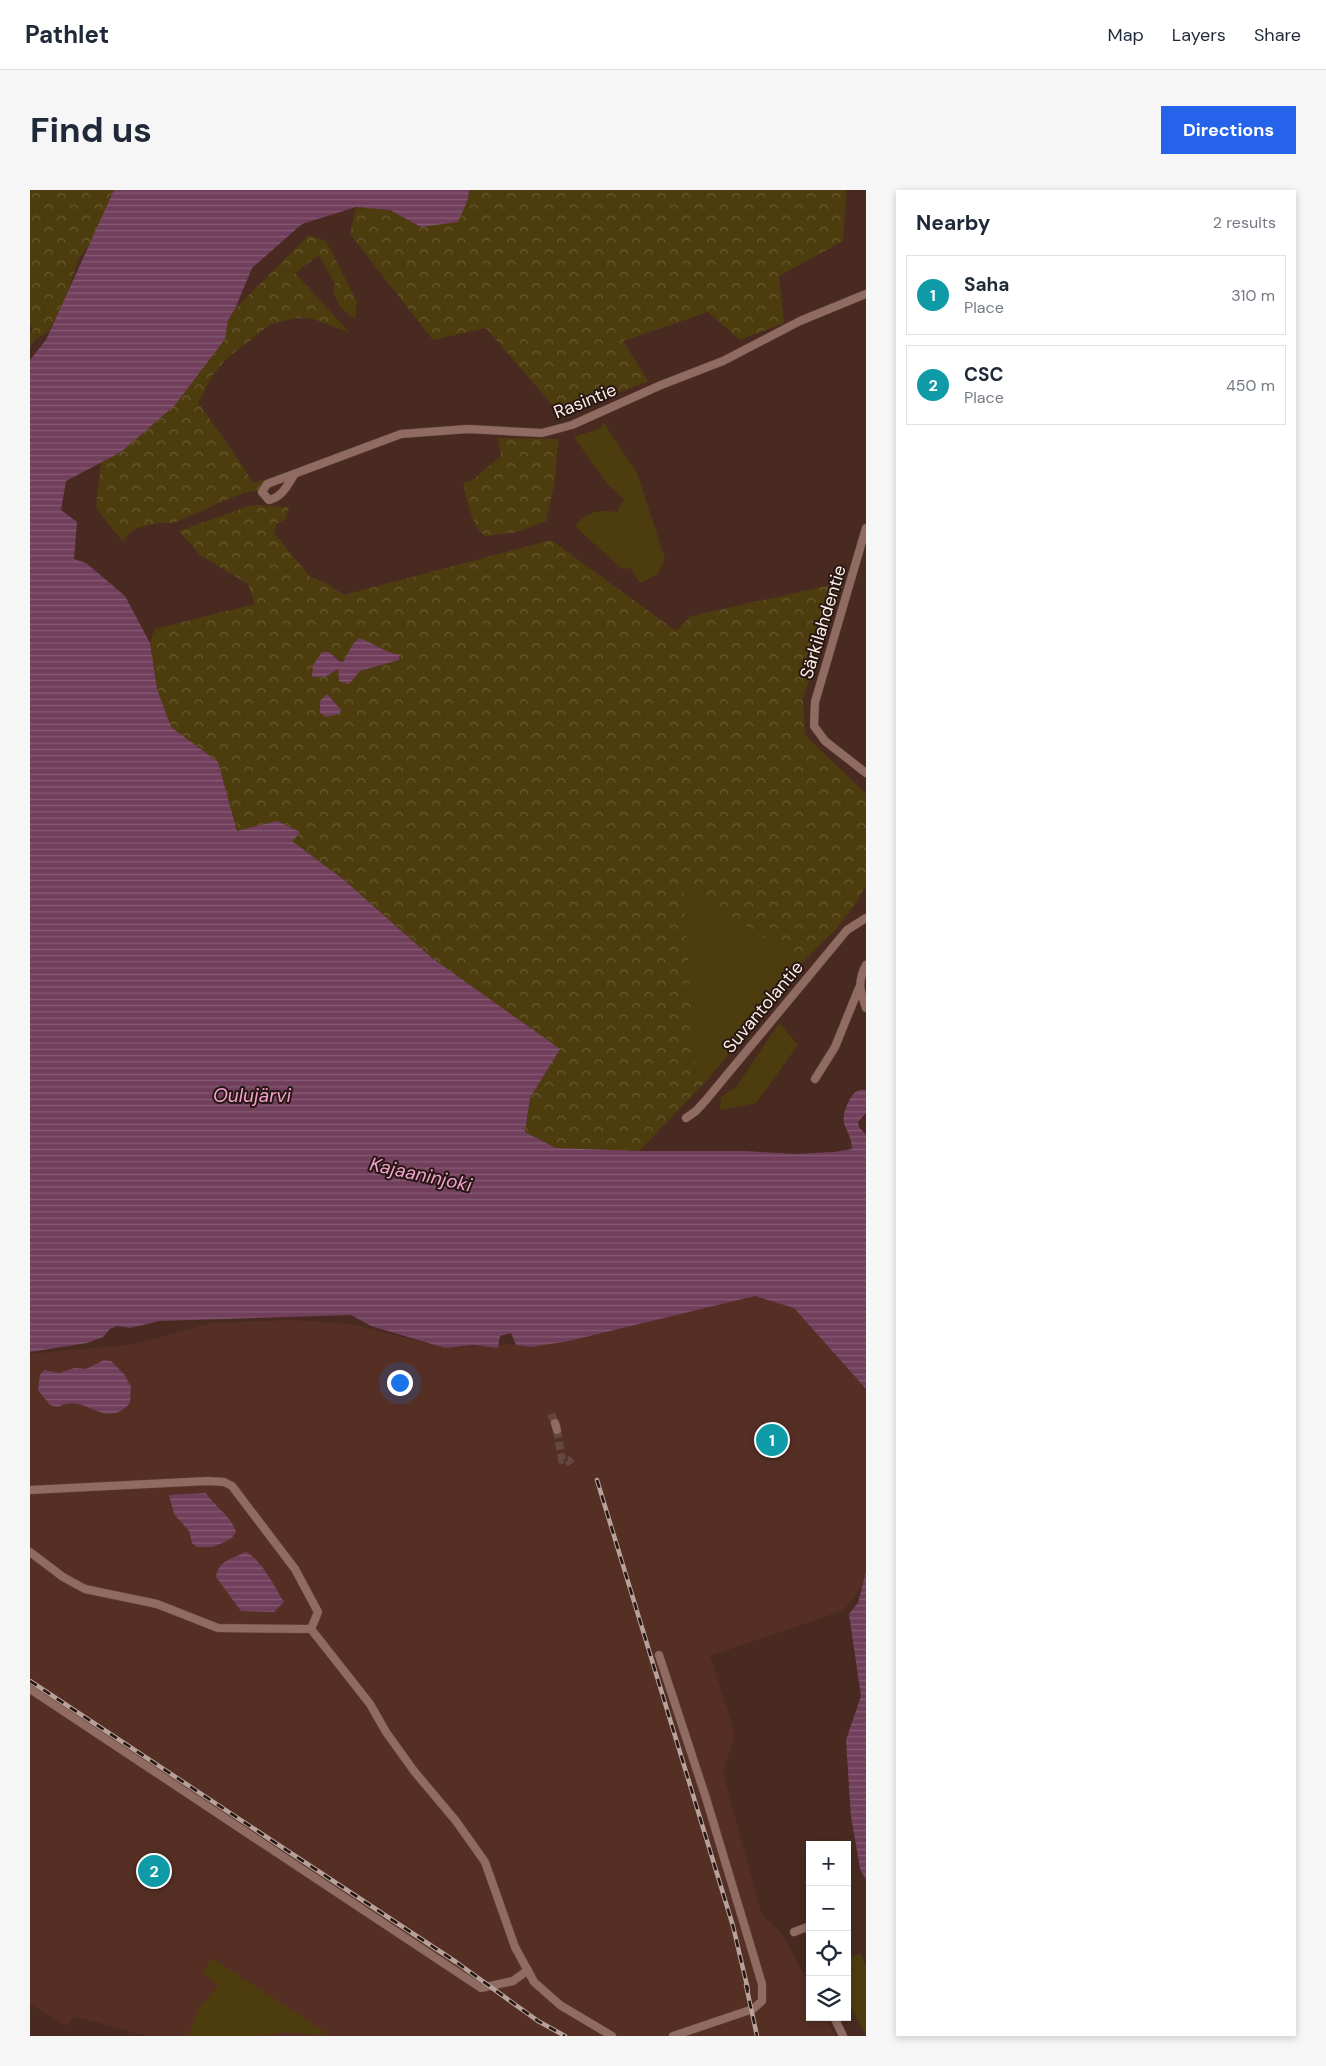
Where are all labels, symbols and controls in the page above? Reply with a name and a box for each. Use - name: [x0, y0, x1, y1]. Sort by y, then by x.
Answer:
- text: Pathlet: [25, 19, 109, 50]
- text: Map: [1108, 23, 1144, 47]
- text: Layers: [1172, 23, 1226, 47]
- text: Share: [1254, 23, 1301, 47]
- button: Directions: [1161, 106, 1296, 154]
- text: Find us: [30, 107, 152, 153]
- text: Nearby: [916, 209, 990, 237]
- text: 2 results: [1213, 212, 1276, 233]
- text: Saha: [964, 272, 1010, 297]
- text: 1: [930, 285, 936, 306]
- text: 310 m: [1231, 285, 1275, 306]
- text: Place: [964, 297, 1004, 318]
- text: CSC: [964, 362, 1004, 387]
- text: 2: [928, 375, 938, 396]
- text: 450 m: [1226, 375, 1275, 396]
- street label: Rasintie: [550, 378, 620, 424]
- text: Place: [964, 387, 1004, 408]
- street label: Särkilahdentie: [794, 562, 852, 682]
- street label: Suvantolantie: [717, 956, 809, 1058]
- water label: Oulujärvi: [213, 1083, 291, 1108]
- water label: Kajaaninjoki: [368, 1151, 475, 1198]
- your location: [387, 1370, 413, 1396]
- pin: 1: [756, 1421, 788, 1459]
- map controls: [806, 1841, 851, 2021]
- button: +: [806, 1841, 851, 1886]
- pin: 2: [138, 1852, 170, 1890]
- button: −: [806, 1886, 851, 1931]
- button: locate: [806, 1931, 851, 1976]
- button: layers: [806, 1976, 851, 2021]

